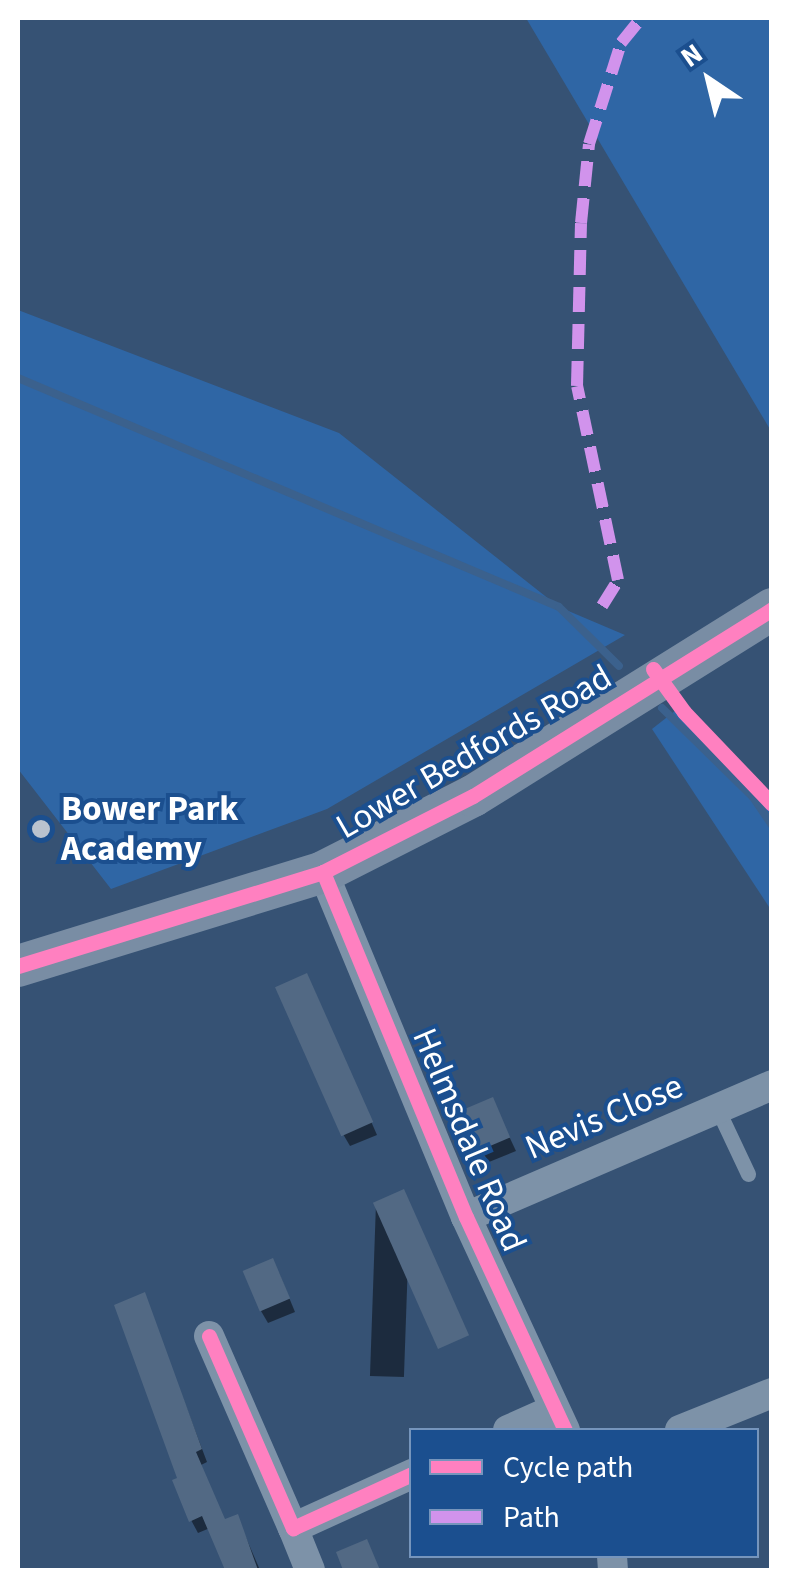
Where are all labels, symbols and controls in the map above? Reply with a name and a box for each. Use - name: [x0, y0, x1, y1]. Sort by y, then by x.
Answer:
- north arrow: [659, 30, 759, 130]
- text: N: [673, 34, 711, 77]
- street label: Lower Bedfords Road: [329, 656, 619, 848]
- place label: Bower Park Academy: [61, 788, 238, 870]
- marker: Bower Park Academy: [30, 818, 52, 840]
- street label: Helmsdale Road: [403, 1022, 535, 1258]
- street label: Nevis Close: [519, 1065, 689, 1169]
- legend: [409, 1428, 759, 1558]
- text: Cycle path: [503, 1446, 633, 1489]
- text: Path: [503, 1496, 560, 1539]

